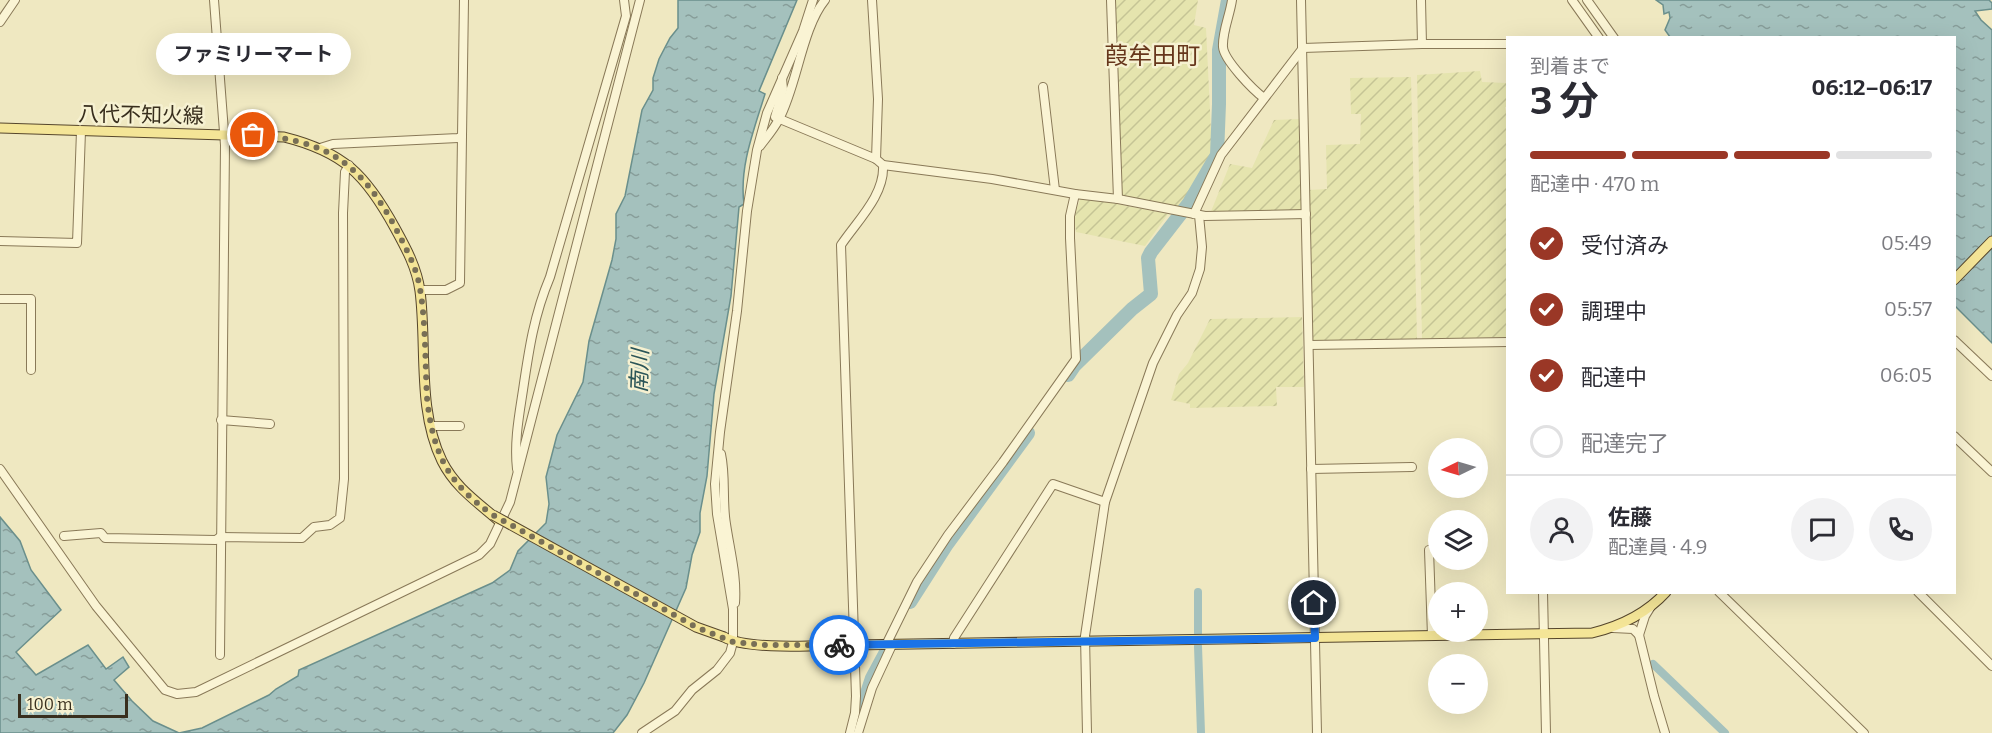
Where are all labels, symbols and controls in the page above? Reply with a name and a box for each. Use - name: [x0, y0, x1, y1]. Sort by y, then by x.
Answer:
- callout: ファミリーマート: [156, 33, 350, 75]
- text: ファミリーマート: [174, 42, 334, 66]
- district label: 葭牟田町: [1104, 42, 1200, 70]
- text: 到着まで: [1530, 54, 1610, 78]
- text: 06:12–06:17: [1811, 74, 1932, 101]
- text: 3 分: [1530, 78, 1598, 124]
- street label: 八代不知火線: [78, 101, 204, 129]
- pin: [227, 109, 278, 160]
- icon: bag: [236, 118, 269, 151]
- text: 配達中 · 470 m: [1530, 172, 1659, 196]
- icon: check: [1530, 227, 1563, 260]
- text: 05:49: [1881, 231, 1932, 255]
- text: 受付済み: [1581, 232, 1669, 259]
- icon: check: [1530, 293, 1563, 326]
- text: 05:57: [1884, 297, 1932, 321]
- text: 調理中: [1581, 298, 1647, 325]
- water label: 南川: [625, 347, 654, 393]
- icon: check: [1530, 359, 1563, 392]
- text: 06:05: [1880, 363, 1932, 387]
- text: 配達中: [1581, 364, 1647, 391]
- text: 配達完了: [1581, 430, 1669, 457]
- north arrow: [1428, 438, 1488, 498]
- map controls: [1428, 438, 1488, 714]
- button: person: [1530, 498, 1593, 561]
- button: chat: [1791, 498, 1854, 561]
- button: phone: [1869, 498, 1932, 561]
- text: 佐藤: [1608, 504, 1652, 531]
- button: layers: [1428, 510, 1488, 570]
- text: 配達員 · 4.9: [1608, 535, 1707, 559]
- pin: [1288, 577, 1339, 628]
- button: +: [1428, 582, 1488, 642]
- icon: home: [1297, 586, 1330, 619]
- courier: [809, 615, 869, 675]
- icon: bike: [823, 629, 856, 662]
- button: −: [1428, 654, 1488, 714]
- scale bar: [18, 691, 128, 718]
- text: 100 m: [27, 695, 72, 714]

